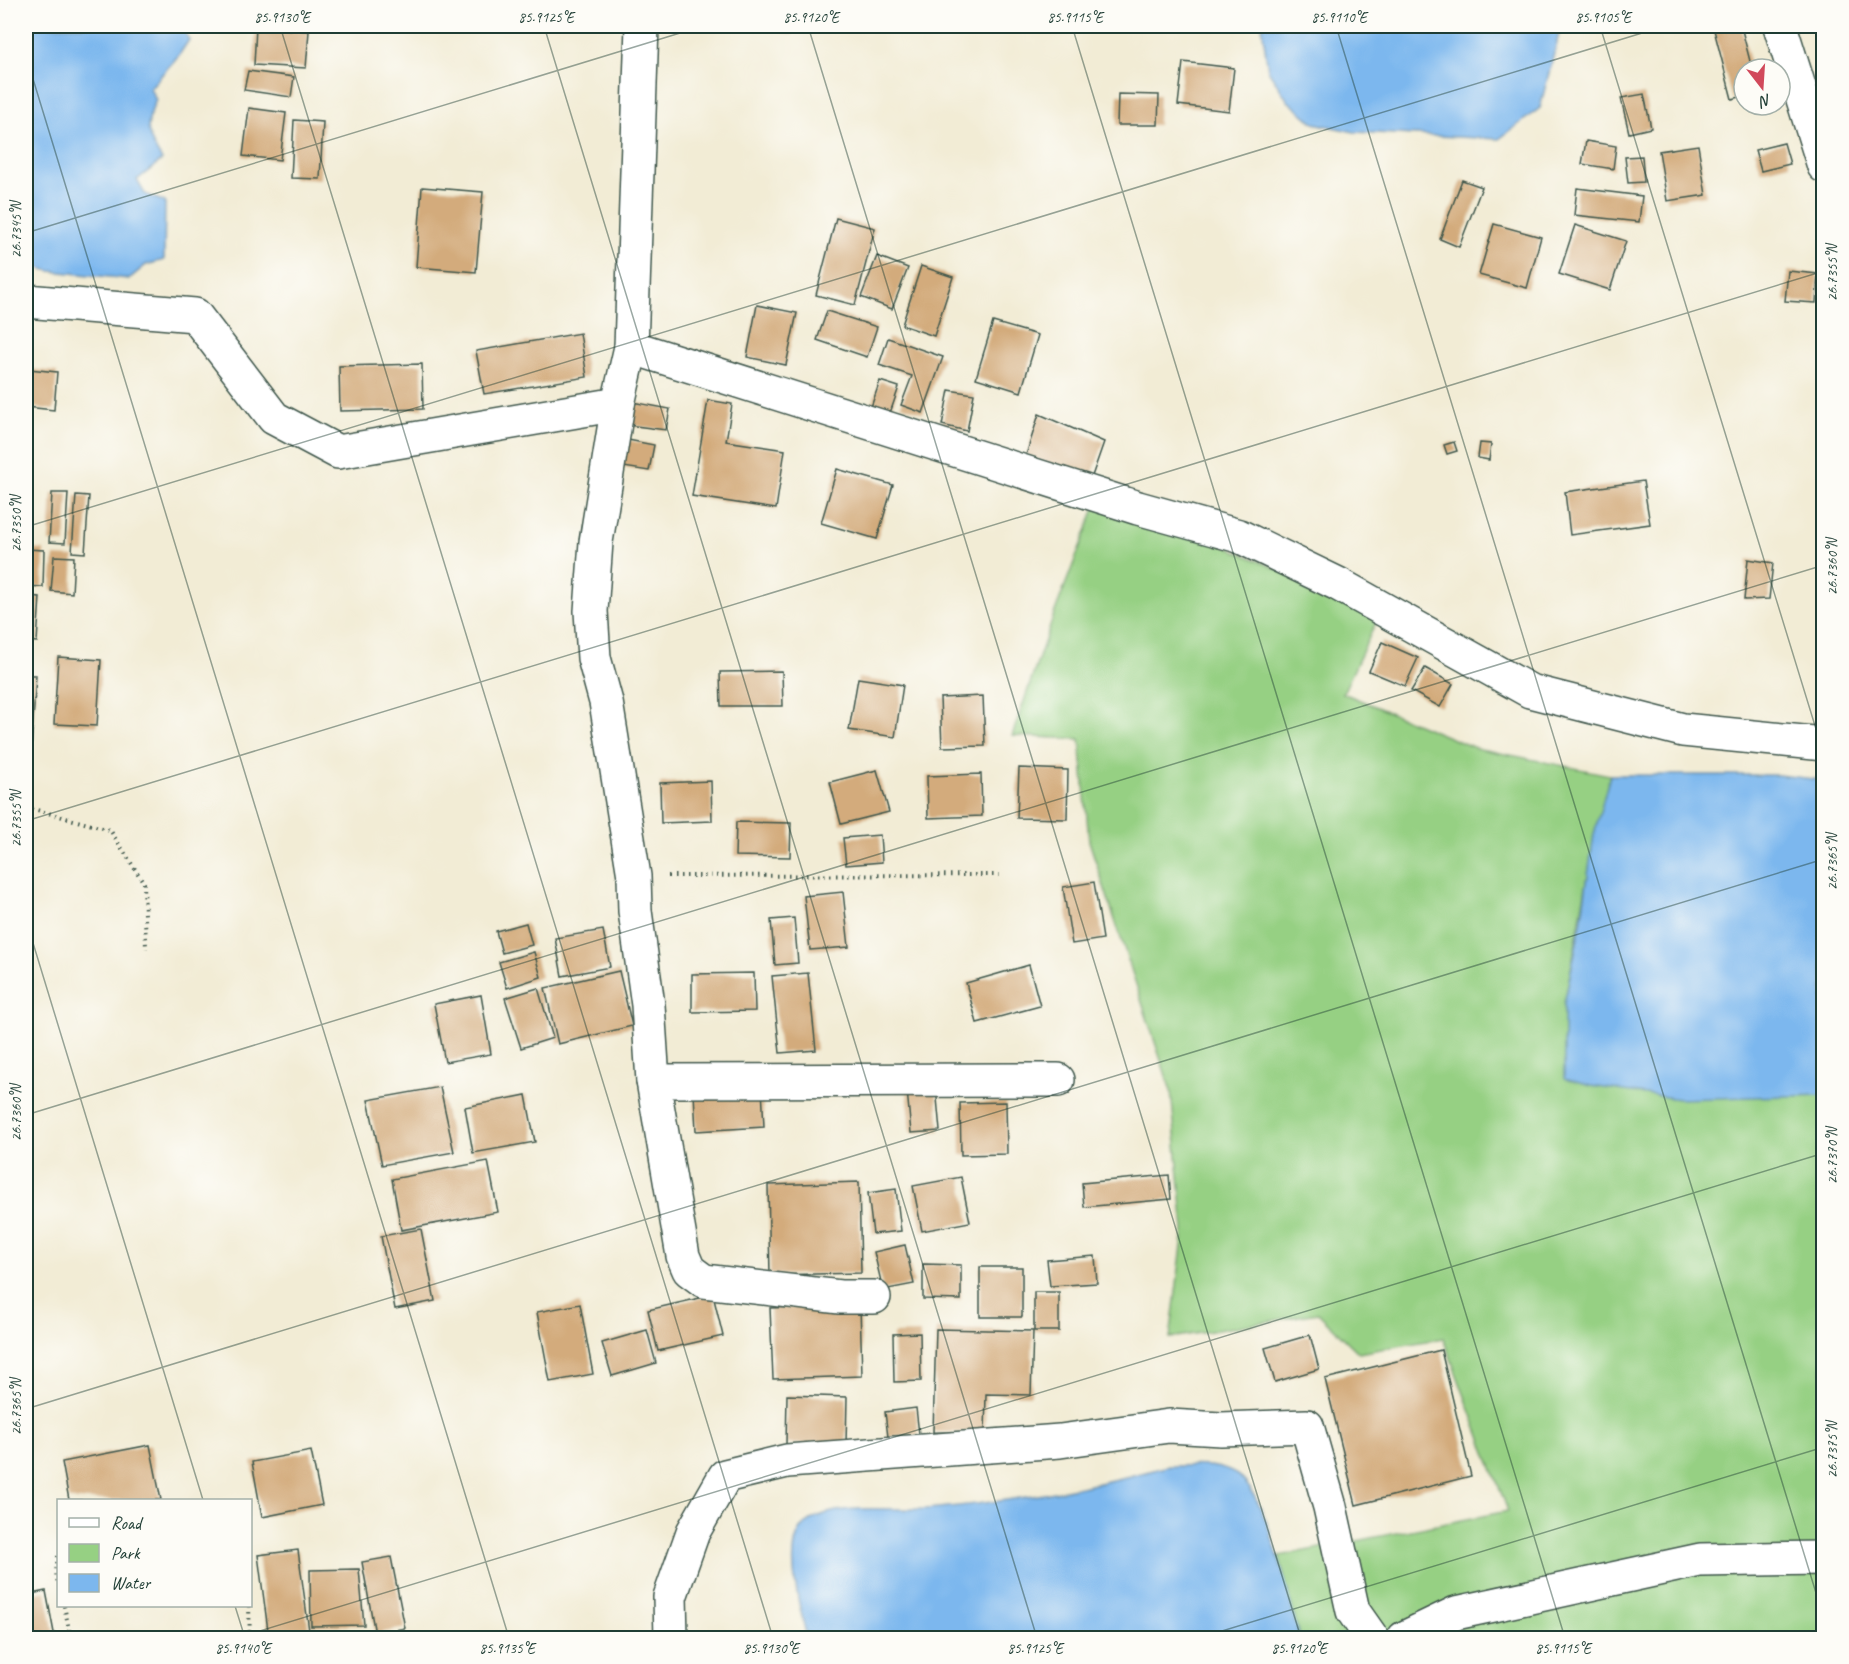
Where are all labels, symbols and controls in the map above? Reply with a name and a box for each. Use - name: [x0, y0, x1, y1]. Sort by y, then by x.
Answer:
- text: 85.9130°E: [254, 8, 312, 27]
- text: 85.9125°E: [518, 8, 576, 27]
- text: 85.9120°E: [783, 8, 841, 27]
- text: 85.9115°E: [1047, 8, 1105, 27]
- text: 85.9110°E: [1311, 8, 1369, 27]
- text: 85.9105°E: [1575, 8, 1633, 27]
- north arrow: [1732, 57, 1792, 117]
- text: N: [1755, 89, 1774, 112]
- text: 26.7345°N: [7, 199, 26, 258]
- text: 26.7355°N: [1823, 242, 1842, 301]
- text: 26.7350°N: [7, 493, 26, 552]
- text: 26.7360°N: [1823, 536, 1842, 595]
- text: 26.7355°N: [7, 788, 26, 847]
- text: 26.7365°N: [1823, 831, 1842, 890]
- text: 26.7360°N: [7, 1082, 26, 1141]
- text: 26.7370°N: [1823, 1125, 1842, 1184]
- text: 26.7365°N: [7, 1376, 26, 1435]
- text: 26.7375°N: [1823, 1419, 1842, 1478]
- legend: [57, 1499, 252, 1607]
- text: Road: [111, 1512, 144, 1534]
- text: Park: [111, 1542, 141, 1564]
- text: Water: [111, 1572, 152, 1594]
- text: 85.9140°E: [215, 1639, 273, 1658]
- text: 85.9135°E: [479, 1639, 537, 1658]
- text: 85.9130°E: [743, 1639, 801, 1658]
- text: 85.9125°E: [1007, 1639, 1065, 1658]
- text: 85.9120°E: [1271, 1639, 1329, 1658]
- text: 85.9115°E: [1535, 1639, 1593, 1658]

